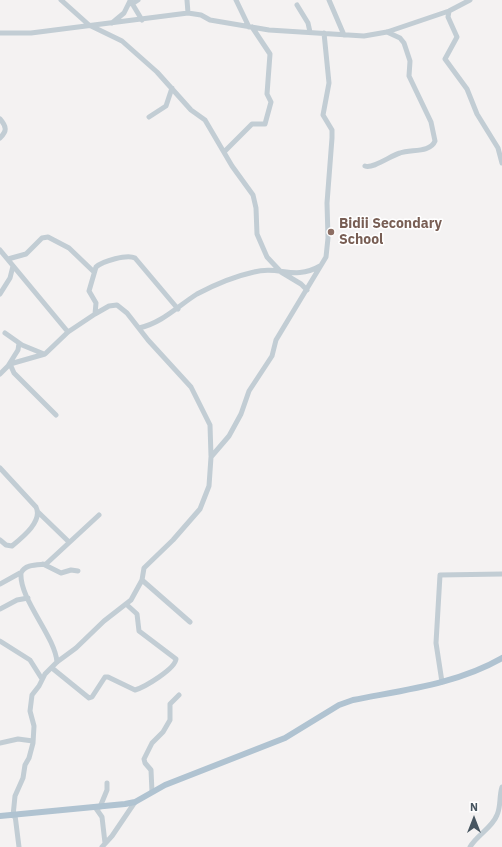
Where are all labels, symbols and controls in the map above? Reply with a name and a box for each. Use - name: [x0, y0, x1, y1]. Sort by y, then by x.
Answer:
- place label: Bidii Secondary School: [339, 216, 442, 248]
- marker: Bidii Secondary School: [326, 227, 336, 237]
- north arrow: [454, 799, 494, 839]
- text: N: [470, 800, 478, 814]

